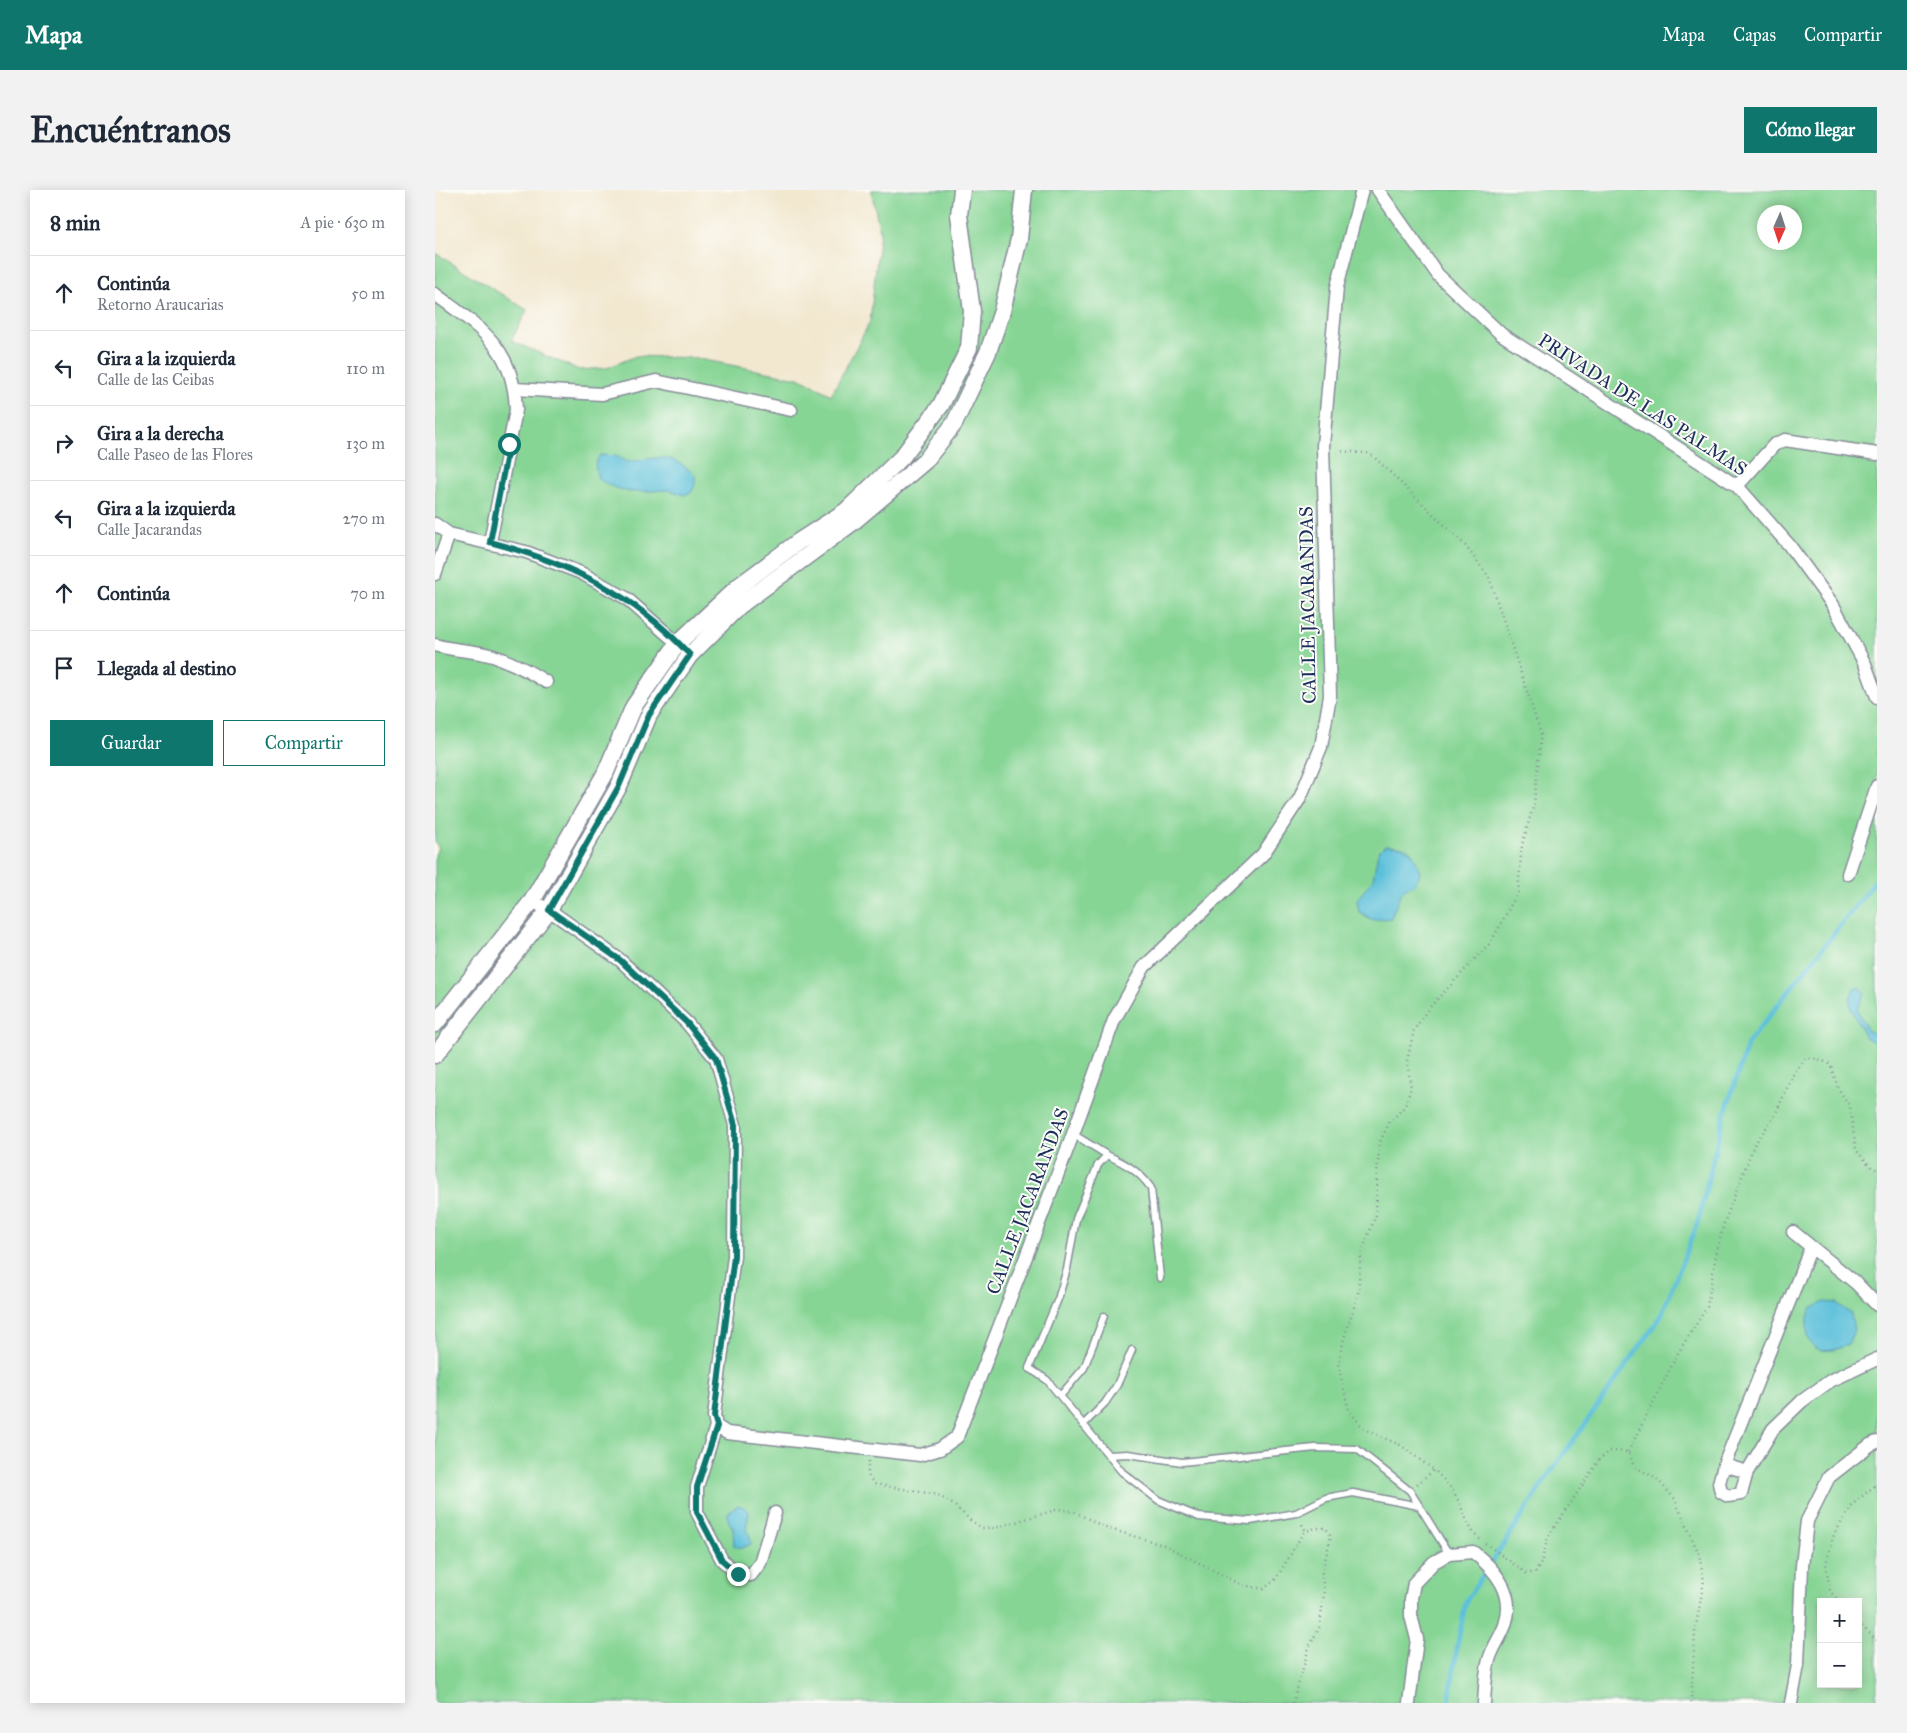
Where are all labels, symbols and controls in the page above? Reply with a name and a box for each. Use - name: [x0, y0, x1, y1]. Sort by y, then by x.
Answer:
- text: Mapa: [25, 20, 82, 50]
- text: Mapa: [1662, 24, 1705, 46]
- text: Capas: [1733, 24, 1776, 46]
- text: Compartir: [1804, 24, 1882, 46]
- button: Cómo llegar: [1744, 107, 1877, 153]
- text: Encuéntranos: [30, 109, 231, 152]
- north arrow: [1757, 205, 1802, 250]
- text: 8 min: [50, 210, 100, 236]
- text: A pie · 630 m: [301, 213, 385, 232]
- text: Continúa: [97, 272, 170, 295]
- icon: ahead: [50, 279, 78, 307]
- text: 50 m: [351, 284, 385, 303]
- text: Retorno Araucarias: [97, 295, 223, 314]
- street label: PRIVADA DE LAS PALMAS: [1534, 328, 1751, 481]
- text: Gira a la izquierda: [97, 347, 236, 370]
- icon: left: [50, 354, 78, 382]
- text: 110 m: [346, 359, 385, 378]
- text: Calle de las Ceibas: [97, 370, 214, 389]
- text: Gira a la derecha: [97, 422, 224, 445]
- icon: right: [50, 429, 78, 457]
- route start: [498, 433, 521, 456]
- text: 130 m: [346, 434, 385, 453]
- text: Calle Paseo de las Flores: [97, 445, 253, 464]
- text: Gira a la izquierda: [97, 497, 236, 520]
- icon: left: [50, 504, 78, 532]
- street label: CALLE JACARANDAS: [1294, 506, 1322, 704]
- text: 270 m: [343, 509, 385, 528]
- text: Calle Jacarandas: [97, 520, 202, 539]
- icon: ahead: [50, 579, 78, 607]
- text: Continúa: [97, 582, 170, 605]
- text: 70 m: [350, 584, 385, 603]
- icon: arrive: [50, 654, 78, 682]
- text: Llegada al destino: [97, 657, 236, 680]
- button: Guardar: [50, 720, 213, 766]
- button: Compartir: [223, 720, 385, 766]
- street label: CALLE JACARANDAS: [981, 1105, 1075, 1298]
- route end: [727, 1563, 750, 1586]
- map controls: [1817, 1598, 1862, 1688]
- button: +: [1817, 1598, 1862, 1643]
- button: −: [1817, 1643, 1862, 1688]

